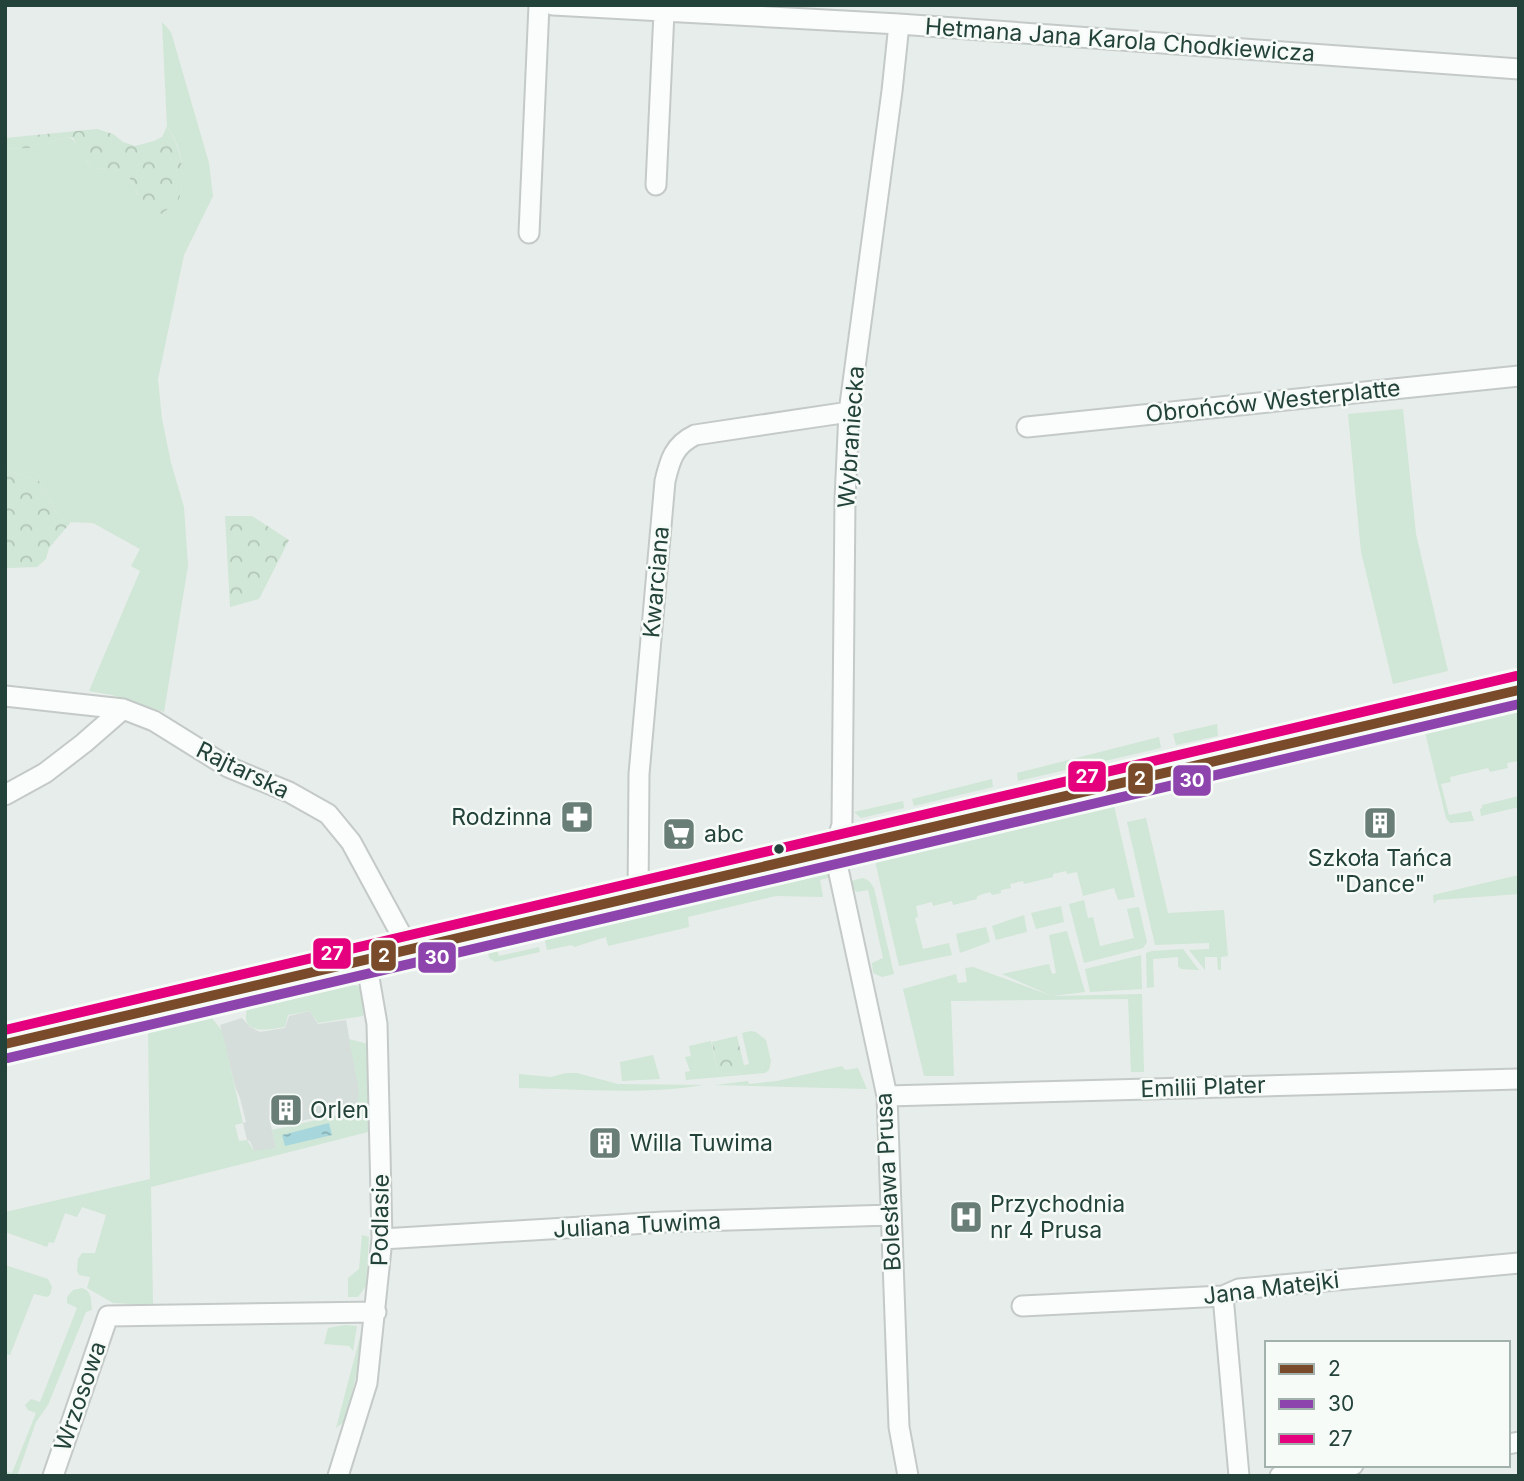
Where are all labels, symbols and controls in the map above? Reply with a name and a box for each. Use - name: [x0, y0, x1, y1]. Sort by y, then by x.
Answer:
- street label: Hetmana Jana Karola Chodkiewicza: [924, 12, 1316, 68]
- street label: Wybraniecka: [832, 365, 870, 509]
- street label: Obrońców Westerplatte: [1144, 374, 1402, 428]
- street label: Kwarciana: [637, 525, 675, 639]
- street label: Rajtarska: [192, 735, 294, 805]
- line badge: 27: [1067, 760, 1107, 793]
- line badge: 2: [1127, 762, 1154, 795]
- line badge: 30: [1172, 764, 1212, 797]
- text: 27: [1075, 765, 1099, 788]
- text: 2: [1134, 767, 1146, 790]
- text: 30: [1179, 769, 1205, 792]
- pharmacy icon: Rodzinna: [558, 798, 596, 836]
- place label: Rodzinna: [451, 803, 552, 831]
- building icon: Szkoła Tańca "Dance": [1361, 804, 1399, 842]
- supermarket icon: abc: [660, 815, 698, 853]
- place label: abc: [704, 820, 744, 848]
- unlabelled marker: [772, 842, 786, 856]
- place label: Szkoła Tańca "Dance": [1308, 844, 1452, 898]
- line badge: 27: [312, 937, 352, 970]
- line badge: 2: [370, 939, 397, 972]
- line badge: 30: [417, 941, 457, 974]
- text: 27: [320, 942, 344, 965]
- text: 2: [378, 944, 390, 967]
- text: 30: [424, 946, 450, 969]
- street label: Emilii Plater: [1140, 1071, 1266, 1103]
- building icon: Orlen: [267, 1091, 305, 1129]
- street label: Bolesława Prusa: [869, 1092, 907, 1272]
- place label: Orlen: [310, 1096, 369, 1124]
- building icon: Willa Tuwima: [586, 1124, 624, 1162]
- place label: Willa Tuwima: [630, 1129, 773, 1157]
- street label: Podlasie: [365, 1174, 395, 1266]
- place label: Przychodnia nr 4 Prusa: [990, 1190, 1125, 1244]
- hospital icon: Przychodnia nr 4 Prusa: [947, 1198, 985, 1236]
- street label: Juliana Tuwima: [552, 1207, 722, 1243]
- street label: Jana Matejki: [1201, 1266, 1341, 1310]
- street label: Wrzosowa: [48, 1338, 112, 1454]
- legend: [1265, 1341, 1510, 1467]
- text: 2: [1328, 1356, 1341, 1381]
- text: 30: [1328, 1391, 1354, 1416]
- text: 27: [1328, 1426, 1353, 1451]

